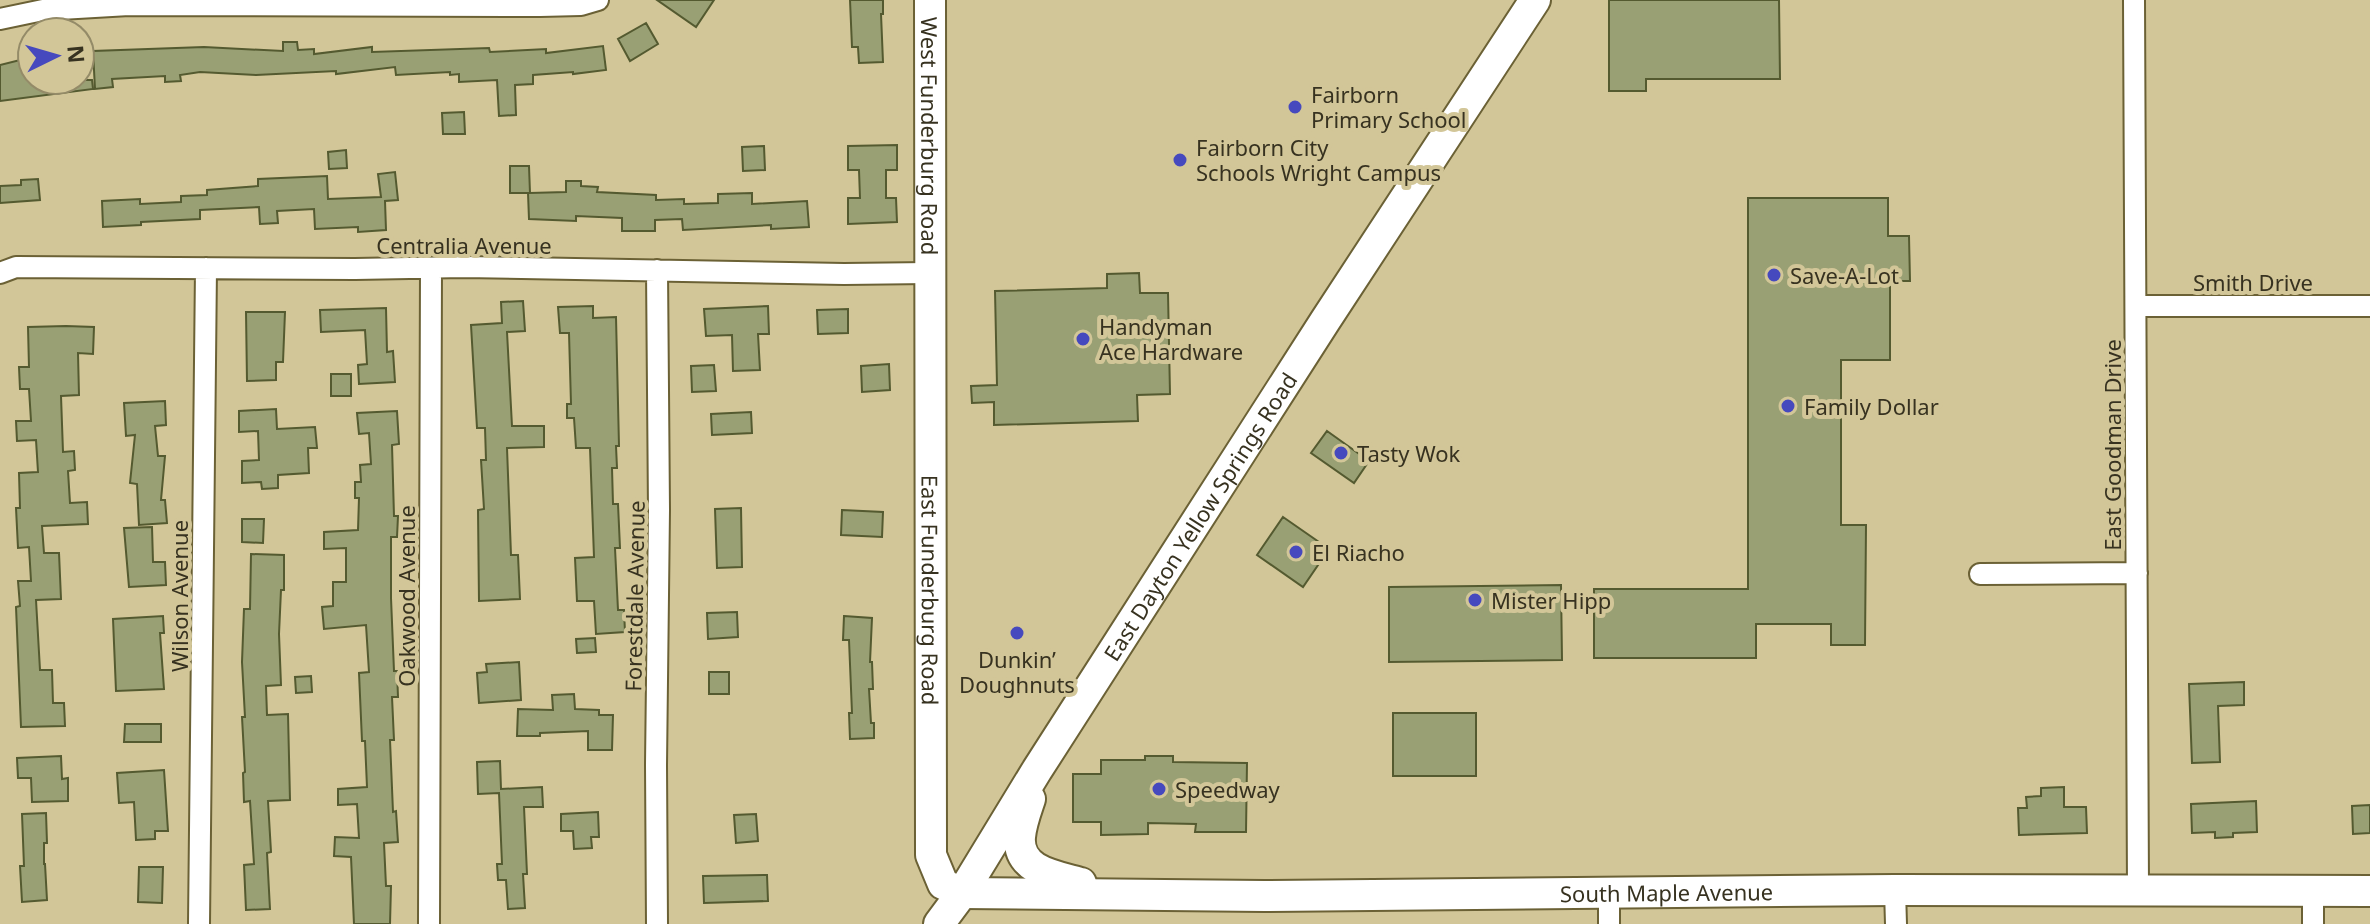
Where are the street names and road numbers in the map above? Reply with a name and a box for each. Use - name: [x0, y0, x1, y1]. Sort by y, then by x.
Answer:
- street label: West Funderburg Road: [915, 17, 945, 255]
- street label: Centralia Avenue: [376, 230, 552, 260]
- street label: Smith Drive: [2193, 267, 2313, 297]
- street label: East Goodman Drive: [2097, 339, 2127, 551]
- street label: East Dayton Yellow Springs Road: [1096, 367, 1303, 666]
- street label: East Funderburg Road: [916, 475, 946, 705]
- street label: Forestdale Avenue: [617, 500, 651, 692]
- street label: Oakwood Avenue: [391, 505, 421, 687]
- street label: Wilson Avenue: [164, 520, 194, 672]
- street label: South Maple Avenue: [1560, 876, 1773, 908]

